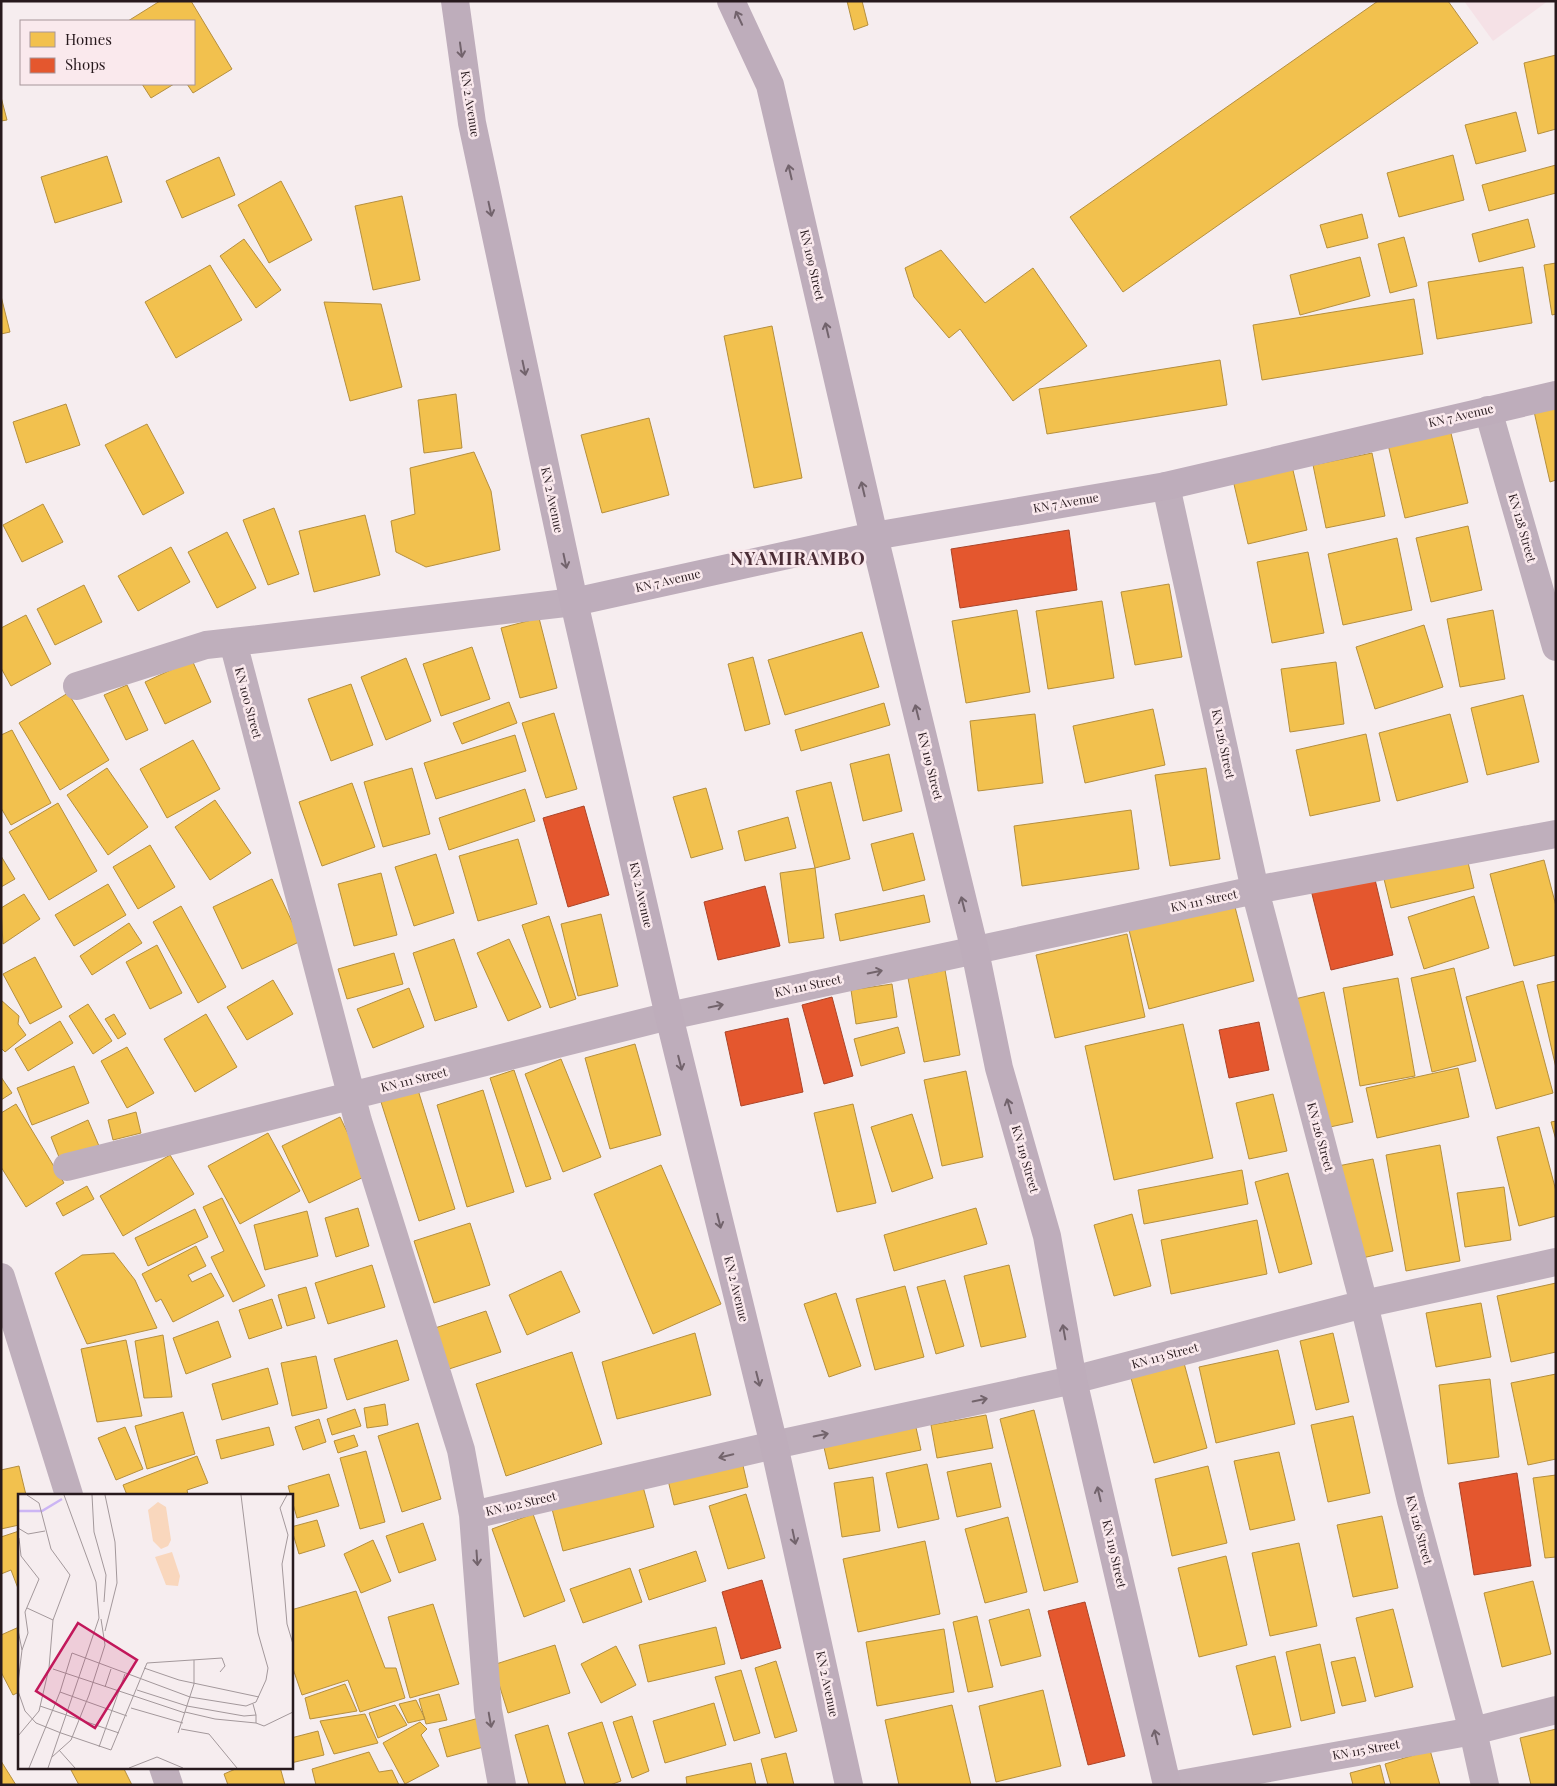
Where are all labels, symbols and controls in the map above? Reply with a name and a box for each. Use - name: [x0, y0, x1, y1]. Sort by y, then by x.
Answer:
- one-way arrow: [734, 11, 743, 26]
- legend: [20, 20, 195, 85]
- text: Homes: [65, 29, 112, 49]
- one-way arrow: [457, 41, 467, 57]
- text: Shops: [65, 54, 106, 74]
- street label: KN 2 Avenue: [458, 69, 484, 138]
- one-way arrow: [785, 164, 794, 180]
- one-way arrow: [486, 201, 495, 217]
- street label: KN 109 Street: [797, 228, 829, 303]
- one-way arrow: [821, 323, 831, 339]
- one-way arrow: [520, 360, 529, 376]
- street label: KN 7 Avenue: [1427, 400, 1495, 430]
- street label: KN 2 Avenue: [538, 465, 568, 534]
- one-way arrow: [858, 481, 867, 497]
- street label: KN 7 Avenue: [1032, 488, 1100, 516]
- street label: KN 128 Street: [1505, 491, 1541, 565]
- district label: NYAMIRAMBO: [730, 546, 866, 570]
- one-way arrow: [561, 553, 571, 569]
- street label: KN 7 Avenue: [634, 565, 702, 595]
- street label: KN 100 Street: [232, 665, 266, 741]
- one-way arrow: [911, 705, 921, 721]
- street label: KN 126 Street: [1209, 707, 1239, 781]
- street label: KN 119 Street: [915, 730, 947, 802]
- street label: KN 2 Avenue: [627, 860, 657, 929]
- street label: KN 111 Street: [1169, 885, 1239, 915]
- one-way arrow: [958, 896, 967, 912]
- one-way arrow: [867, 967, 883, 976]
- street label: KN 111 Street: [773, 970, 843, 1000]
- one-way arrow: [708, 1001, 724, 1010]
- one-way arrow: [676, 1055, 685, 1071]
- street label: KN 111 Street: [379, 1063, 449, 1095]
- one-way arrow: [1004, 1099, 1014, 1115]
- street label: KN 126 Street: [1304, 1100, 1338, 1174]
- street label: KN 119 Street: [1009, 1123, 1043, 1195]
- one-way arrow: [715, 1213, 724, 1229]
- street label: KN 2 Avenue: [721, 1254, 753, 1323]
- one-way arrow: [1059, 1324, 1069, 1340]
- street label: KN 113 Street: [1130, 1338, 1201, 1372]
- one-way arrow: [753, 1370, 763, 1386]
- one-way arrow: [972, 1395, 988, 1404]
- one-way arrow: [813, 1430, 829, 1439]
- one-way arrow: [719, 1452, 735, 1461]
- one-way arrow: [1094, 1486, 1104, 1502]
- street label: KN 102 Street: [484, 1487, 558, 1519]
- street label: KN 126 Street: [1403, 1493, 1437, 1567]
- inset map: [18, 1494, 292, 1768]
- street label: KN 119 Street: [1099, 1518, 1131, 1590]
- one-way arrow: [790, 1529, 799, 1545]
- one-way arrow: [472, 1550, 481, 1566]
- street label: KN 2 Avenue: [813, 1649, 843, 1718]
- one-way arrow: [486, 1711, 496, 1727]
- one-way arrow: [1151, 1730, 1160, 1746]
- street label: KN 115 Street: [1331, 1735, 1401, 1763]

